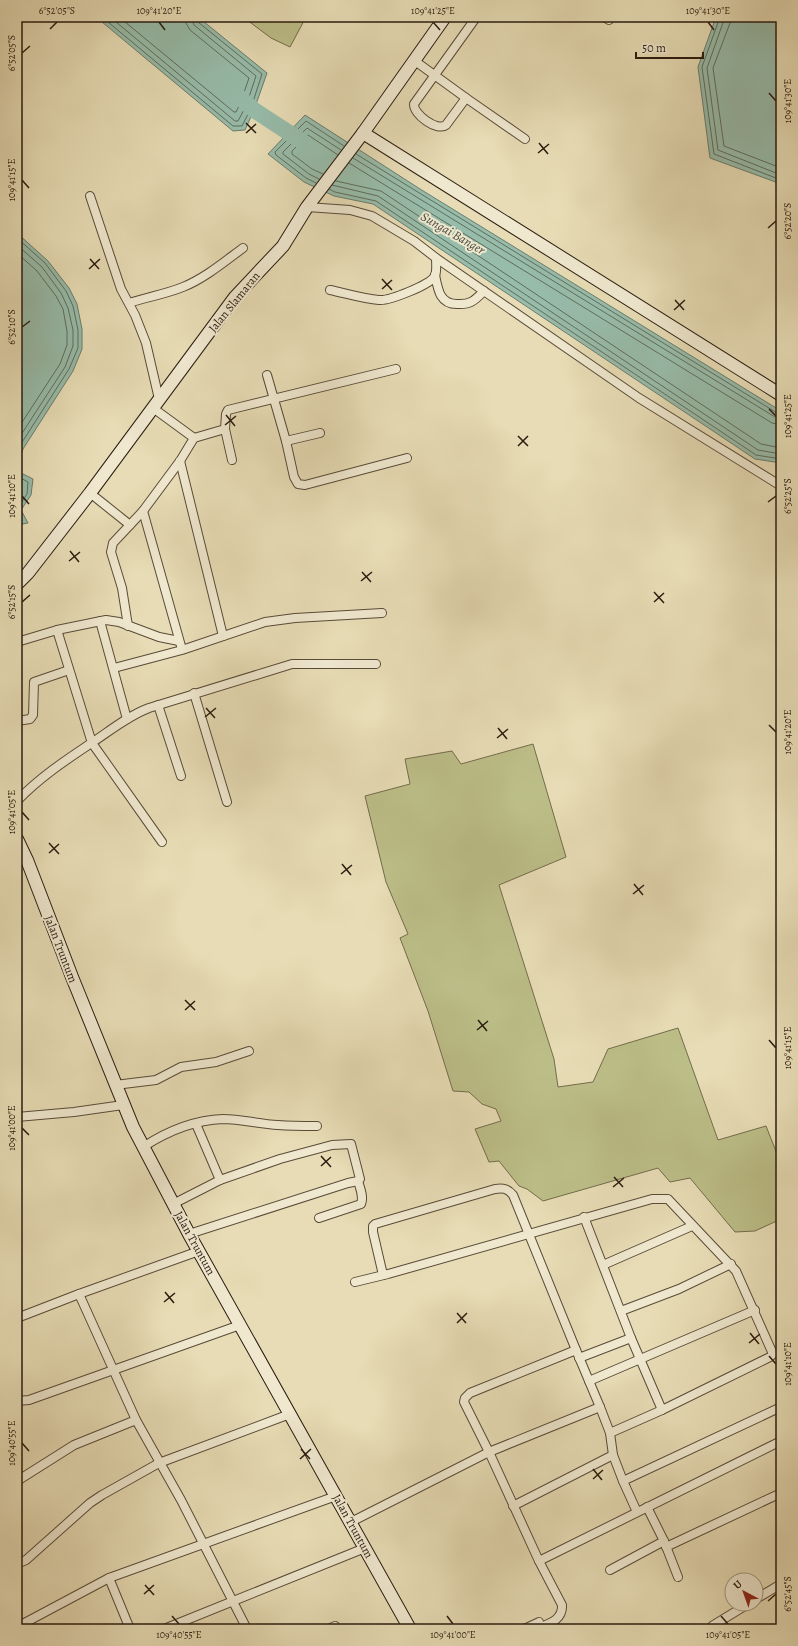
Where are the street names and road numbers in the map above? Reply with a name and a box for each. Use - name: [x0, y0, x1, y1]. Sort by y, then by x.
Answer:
- street label: Jalan Slamaran: [205, 268, 264, 336]
- street label: Jalan Truntum: [41, 913, 81, 985]
- street label: Jalan Truntum: [171, 1208, 219, 1278]
- street label: Jalan Truntum: [329, 1491, 377, 1561]

